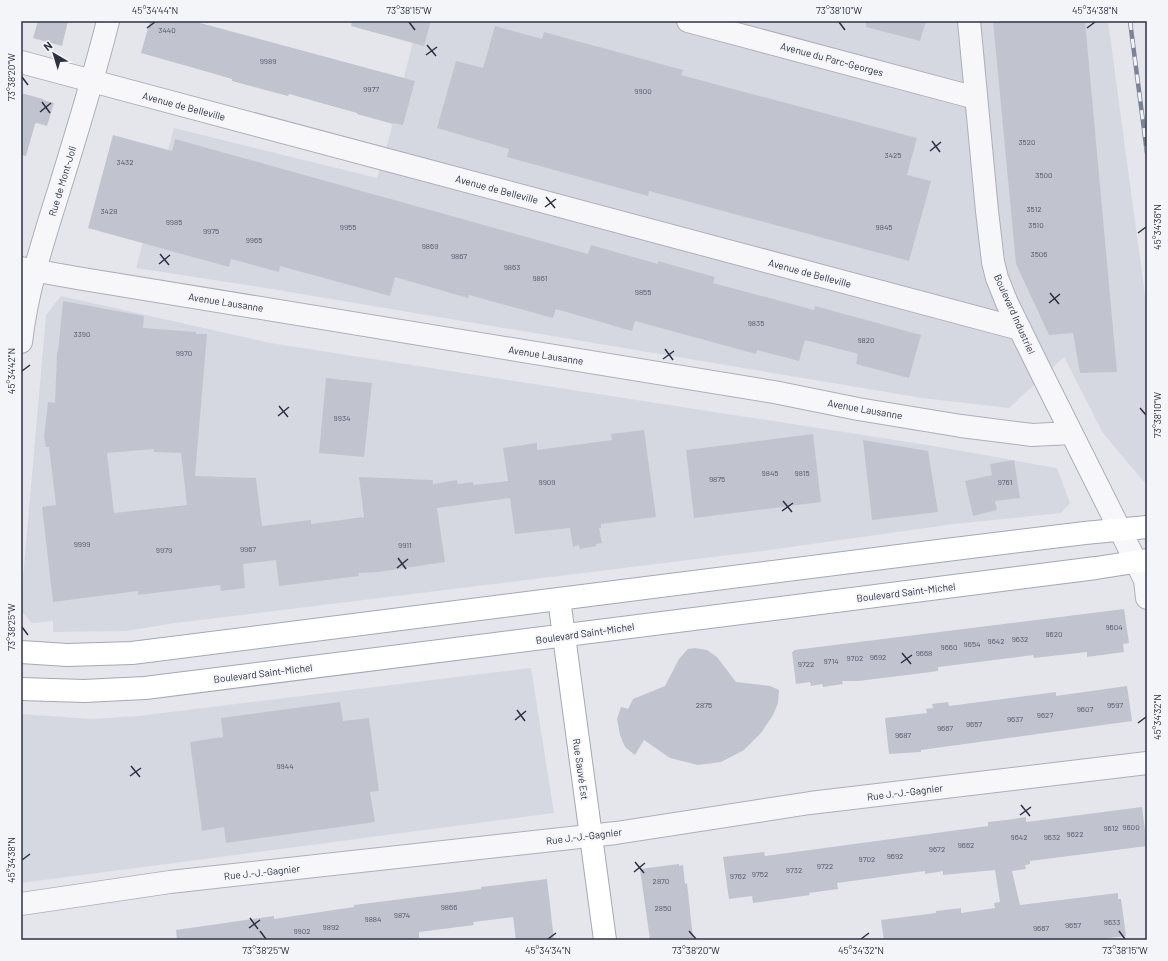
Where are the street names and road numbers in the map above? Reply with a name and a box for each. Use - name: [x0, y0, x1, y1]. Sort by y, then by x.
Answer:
- street label: Avenue du Parc-Georges: [779, 39, 885, 79]
- street label: Avenue de Belleville: [141, 89, 227, 123]
- street label: Rue de Mont-Joli: [46, 144, 78, 218]
- street label: Avenue de Belleville: [454, 172, 540, 206]
- street label: Avenue de Belleville: [767, 256, 853, 290]
- street label: Boulevard Industriel: [992, 272, 1038, 356]
- street label: Avenue Lausanne: [188, 290, 264, 314]
- street label: Avenue Lausanne: [508, 343, 584, 367]
- street label: Avenue Lausanne: [827, 397, 903, 421]
- street label: Boulevard Saint-Michel: [856, 580, 956, 604]
- street label: Boulevard Saint-Michel: [535, 620, 635, 646]
- street label: Boulevard Saint-Michel: [213, 661, 313, 685]
- street label: Rue Sauvé Est: [571, 738, 591, 801]
- street label: Rue J.-J.-Gagnier: [866, 781, 944, 803]
- street label: Rue J.-J.-Gagnier: [545, 825, 623, 847]
- street label: Rue J.-J.-Gagnier: [223, 862, 301, 882]

